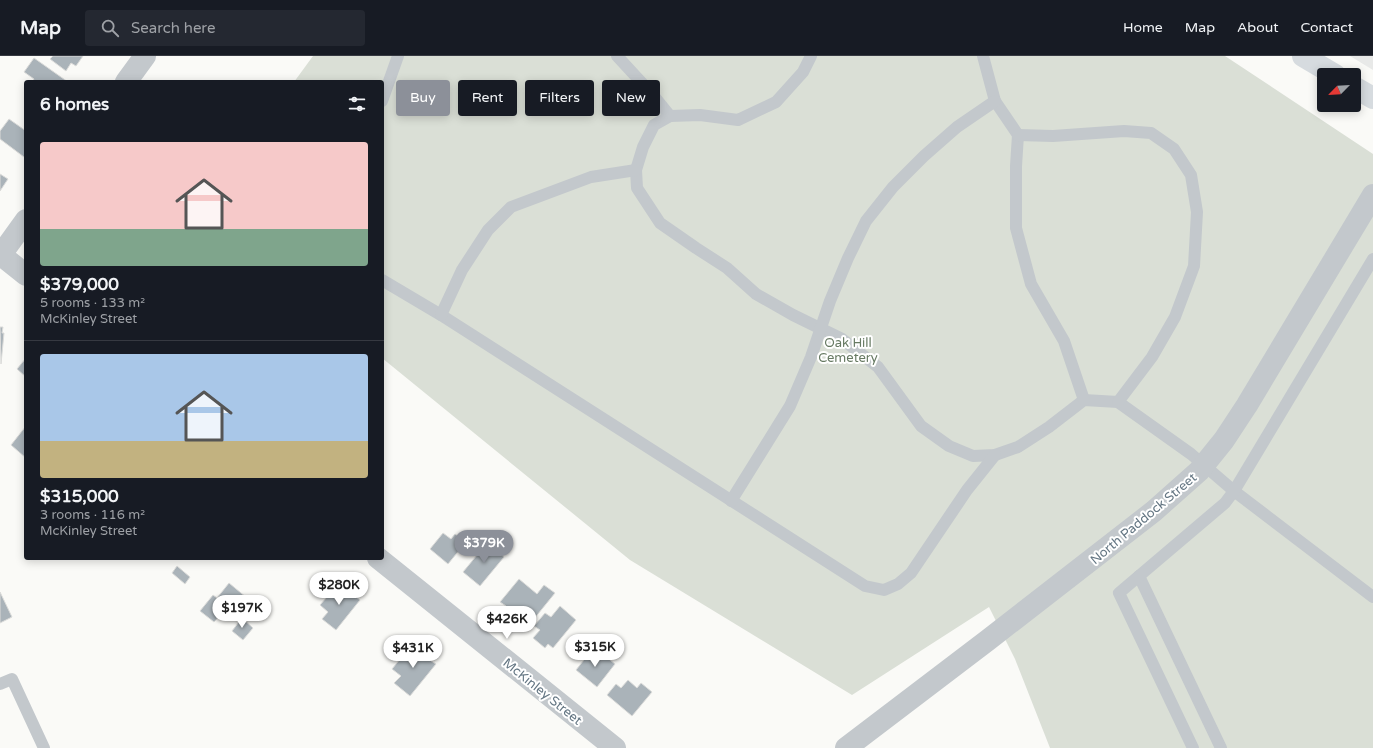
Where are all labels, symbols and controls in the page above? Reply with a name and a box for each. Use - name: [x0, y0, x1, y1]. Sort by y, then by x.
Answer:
- search box: [85, 10, 365, 46]
- text: Map: [20, 17, 61, 39]
- icon: search: [99, 17, 121, 39]
- text: Search here: [131, 19, 215, 37]
- text: Home: [1123, 19, 1163, 36]
- text: Map: [1185, 19, 1215, 36]
- text: About: [1237, 19, 1279, 36]
- text: Contact: [1301, 19, 1353, 36]
- north arrow: [1317, 68, 1361, 112]
- map controls: [1317, 68, 1361, 112]
- chip: Buy: [396, 80, 450, 116]
- chip: Rent: [458, 80, 517, 116]
- chip: Filters: [525, 80, 594, 116]
- chip: New: [602, 80, 660, 116]
- icon: filters: [346, 93, 368, 115]
- text: 6 homes: [40, 94, 109, 115]
- icon: home: [168, 168, 240, 240]
- text: $379,000: [40, 274, 119, 295]
- text: 5 rooms · 133 m²: [40, 295, 145, 311]
- text: McKinley Street: [40, 311, 137, 327]
- park label: Oak Hill Cemetery: [818, 335, 878, 366]
- icon: home: [168, 380, 240, 452]
- street label: North Paddock Street: [1087, 470, 1200, 568]
- text: $315,000: [40, 486, 119, 507]
- text: 3 rooms · 116 m²: [40, 507, 145, 523]
- text: McKinley Street: [40, 523, 137, 539]
- pin: $379K: [456, 530, 512, 564]
- text: $379K: [463, 535, 505, 551]
- pin: $280K: [311, 572, 367, 606]
- text: $280K: [318, 577, 360, 593]
- pin: $197K: [214, 595, 270, 629]
- text: $197K: [221, 600, 263, 616]
- pin: $426K: [479, 606, 535, 640]
- text: $426K: [486, 611, 528, 627]
- pin: $315K: [567, 634, 623, 668]
- pin: $431K: [385, 635, 441, 669]
- text: $315K: [574, 639, 616, 655]
- text: $431K: [392, 640, 434, 656]
- street label: McKinley Street: [500, 655, 585, 729]

